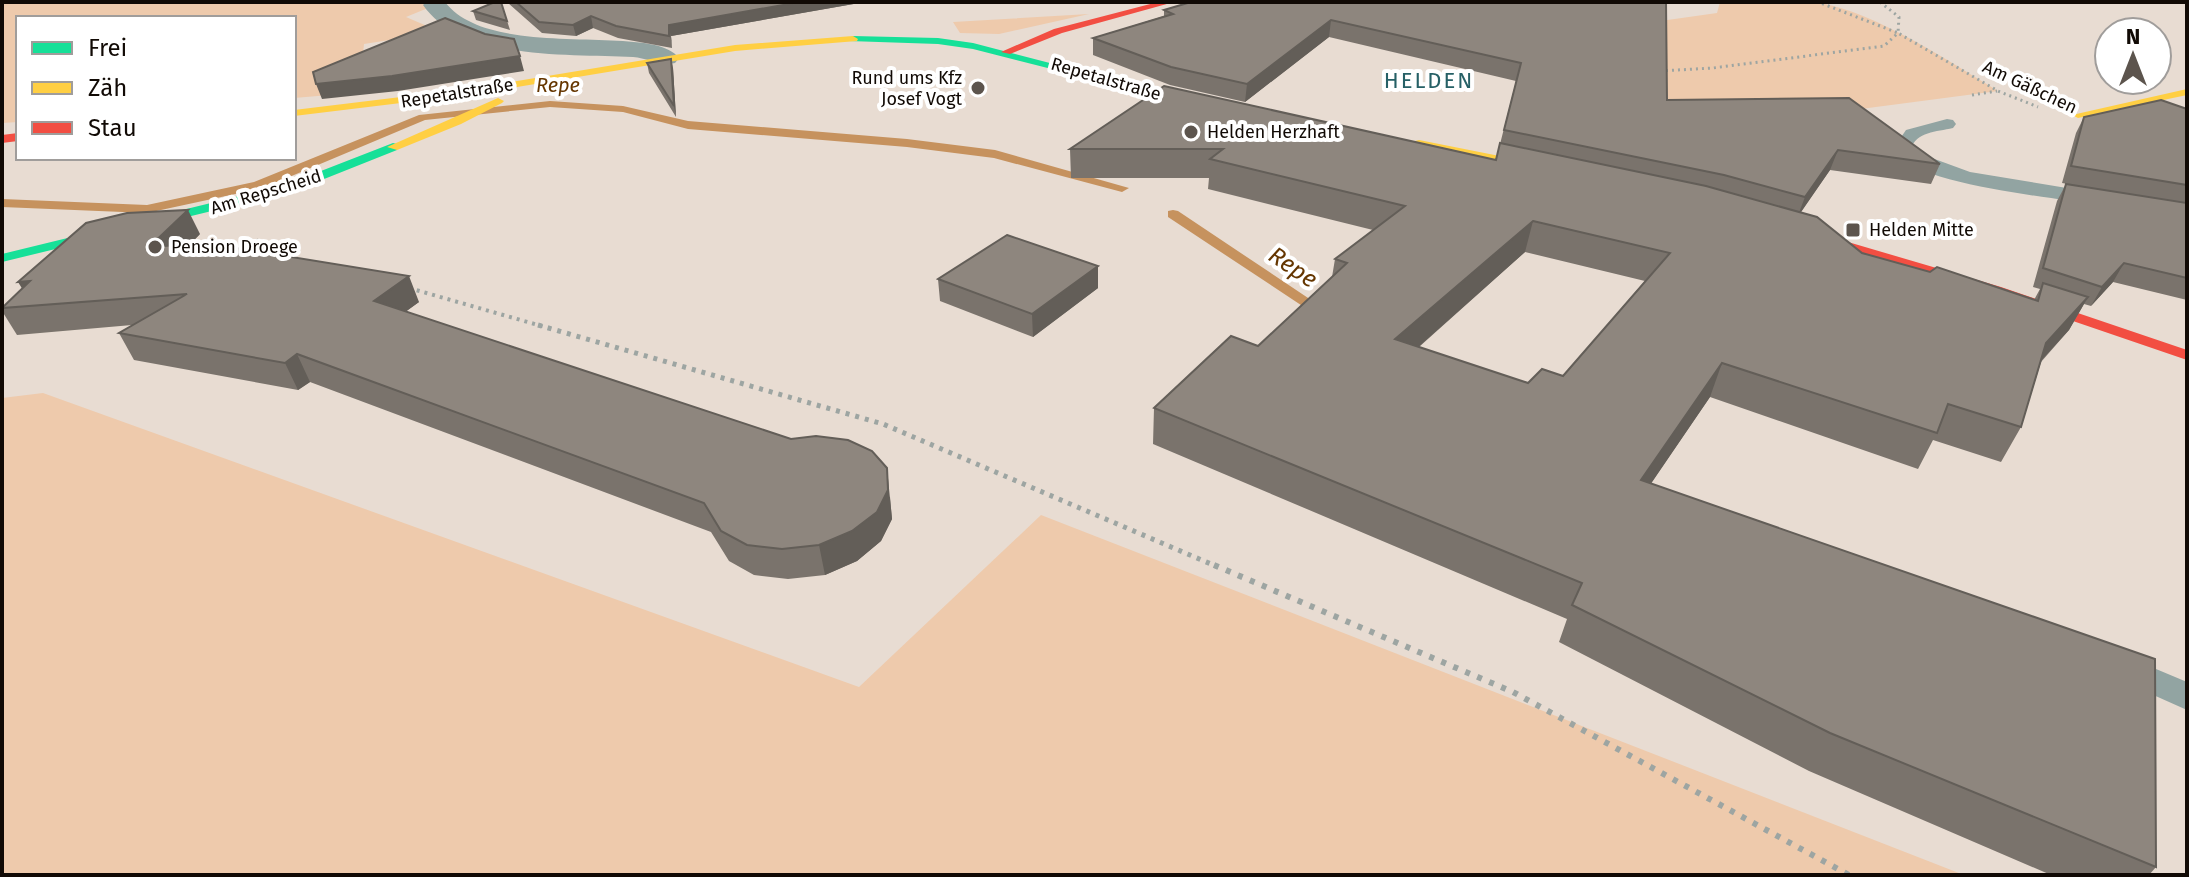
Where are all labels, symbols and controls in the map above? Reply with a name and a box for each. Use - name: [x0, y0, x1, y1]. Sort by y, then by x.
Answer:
- legend: [16, 16, 296, 160]
- north arrow: [2093, 16, 2173, 96]
- text: N: [2126, 23, 2140, 50]
- text: Frei: [88, 34, 127, 62]
- street label: Repetalstraße: [1048, 53, 1164, 105]
- street label: Am Gäßchen: [1979, 56, 2081, 118]
- place label: Rund ums Kfz Josef Vogt: [851, 67, 962, 110]
- district label: HELDEN: [1384, 67, 1474, 94]
- street label: Repetalstraße: [399, 73, 515, 113]
- water label: Repe: [536, 73, 580, 97]
- text: Zäh: [88, 74, 127, 102]
- marker: Rund ums Kfz Josef Vogt: [969, 79, 987, 97]
- text: Stau: [88, 114, 137, 142]
- place label: Helden Herzhaft: [1207, 121, 1340, 143]
- marker: Helden Herzhaft: [1182, 123, 1200, 141]
- street label: Am Repscheid: [208, 165, 324, 219]
- place label: Helden Mitte: [1869, 219, 1974, 241]
- marker: Helden Mitte: [1844, 221, 1862, 239]
- place label: Pension Droege: [171, 236, 298, 258]
- marker: Pension Droege: [146, 238, 164, 256]
- water label: Repe: [1263, 241, 1323, 293]

